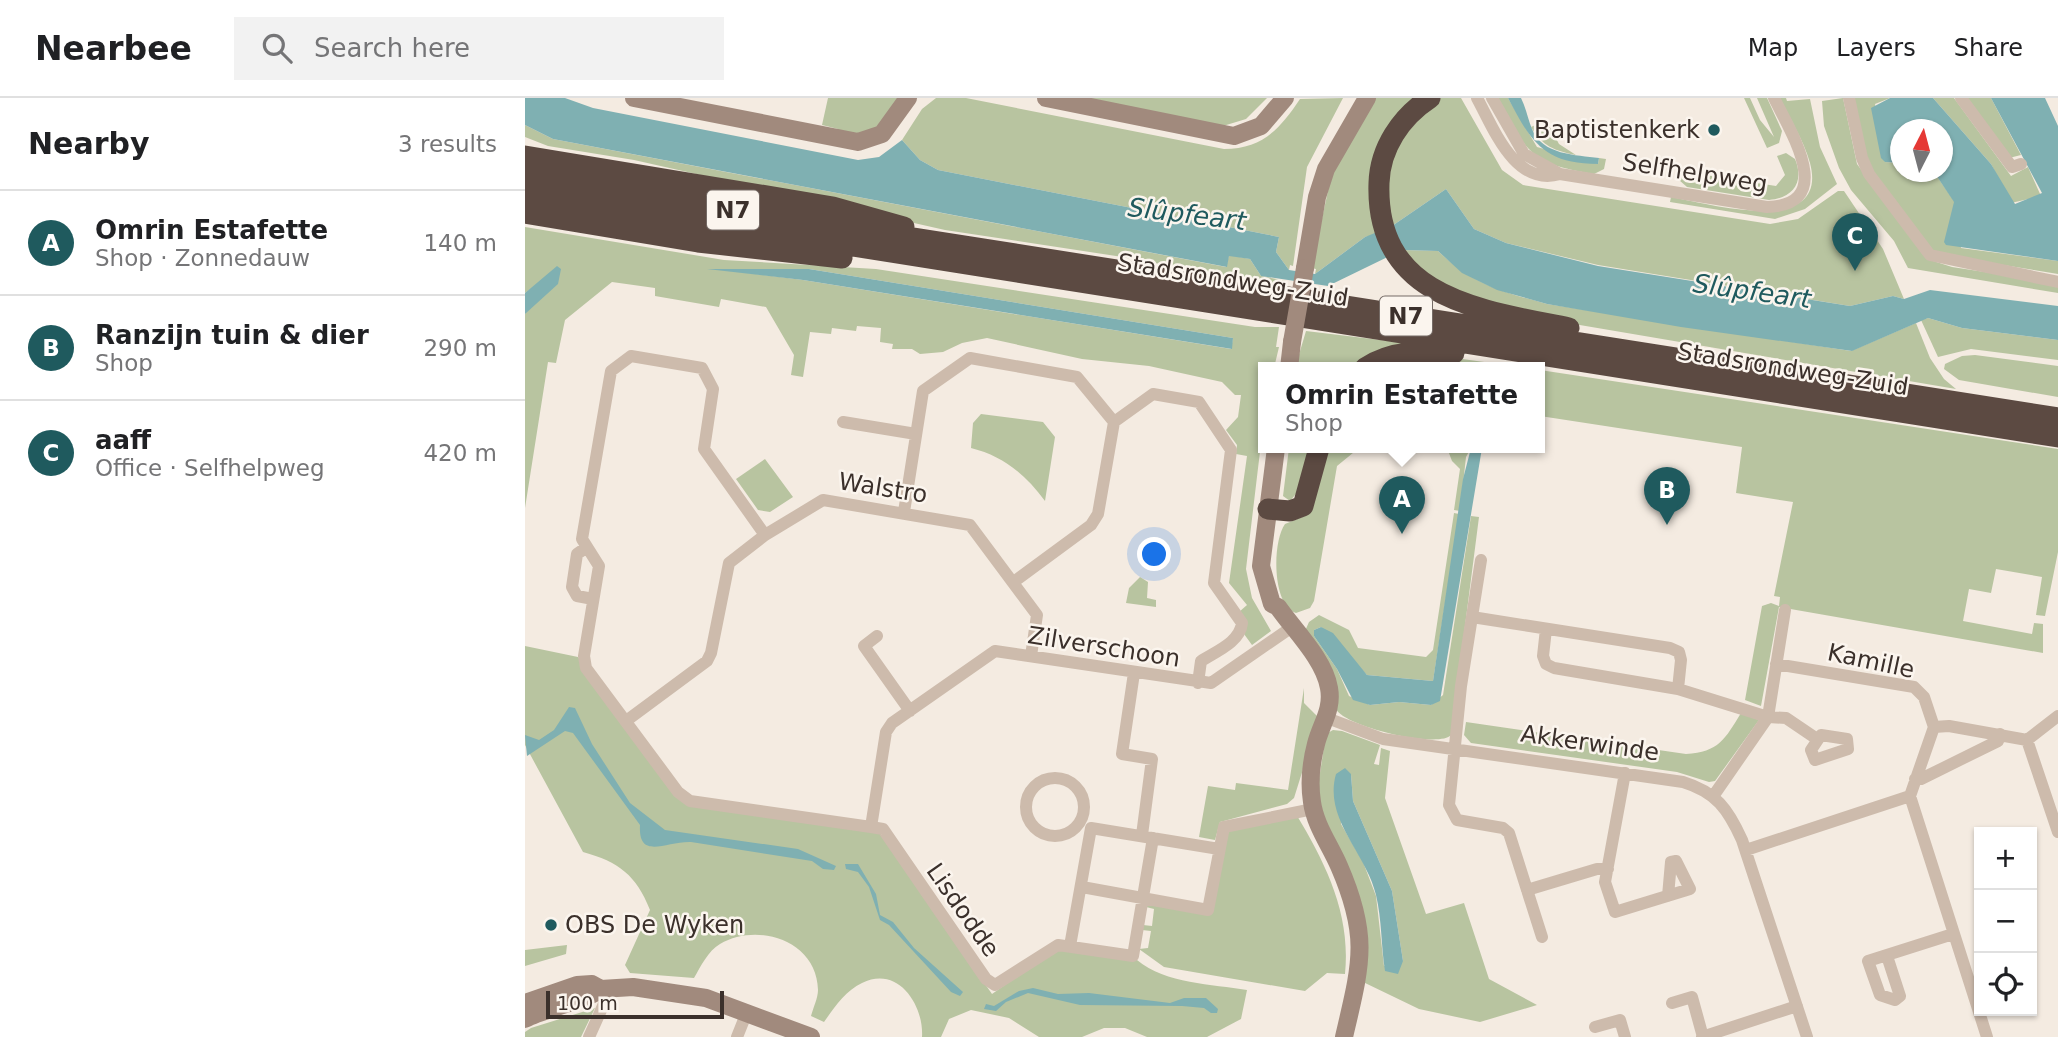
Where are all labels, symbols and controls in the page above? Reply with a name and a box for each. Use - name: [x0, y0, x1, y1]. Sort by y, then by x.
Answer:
- search box: [234, 17, 724, 80]
- text: Nearbee: [35, 29, 192, 68]
- icon: search: [258, 29, 296, 67]
- text: Search here: [314, 33, 470, 63]
- text: Map: [1748, 34, 1798, 62]
- text: Layers: [1836, 34, 1916, 62]
- text: Share: [1954, 34, 2023, 62]
- place label: Baptistenkerk: [1534, 116, 1700, 144]
- north arrow: [1890, 119, 1953, 182]
- marker: Baptistenkerk: [1706, 122, 1722, 138]
- text: Nearby: [28, 126, 150, 161]
- text: 3 results: [398, 131, 497, 157]
- street label: Selfhelpweg: [1620, 148, 1770, 198]
- road number: N7: [707, 190, 759, 230]
- water label: Slûpfeart: [1126, 192, 1249, 236]
- pin: C: [1832, 213, 1878, 271]
- text: Omrin Estafette: [95, 215, 328, 245]
- text: A: [42, 230, 60, 256]
- text: 140 m: [423, 230, 497, 256]
- text: Shop · Zonnedauw: [95, 245, 310, 271]
- street label: Stadsrondweg-Zuid: [1116, 248, 1350, 312]
- water label: Slûpfeart: [1691, 268, 1814, 314]
- road number: N7: [1380, 296, 1432, 336]
- text: Ranzijn tuin & dier: [95, 320, 369, 350]
- text: B: [42, 335, 60, 361]
- text: 290 m: [423, 335, 497, 361]
- street label: Stadsrondweg-Zuid: [1676, 337, 1910, 401]
- text: Shop: [95, 350, 153, 376]
- popup: [1258, 362, 1545, 453]
- text: Omrin Estafette: [1285, 380, 1518, 410]
- text: Shop: [1285, 410, 1343, 436]
- text: aaff: [95, 425, 151, 455]
- text: C: [43, 440, 59, 466]
- text: 420 m: [423, 440, 497, 466]
- text: Office · Selfhelpweg: [95, 455, 325, 481]
- street label: Walstro: [837, 467, 929, 509]
- pin: B: [1644, 467, 1690, 525]
- pin: A: [1379, 476, 1425, 534]
- your location: [1137, 537, 1171, 571]
- street label: Zilverschoon: [1026, 621, 1182, 673]
- street label: Kamille: [1825, 638, 1917, 684]
- street label: Akkerwinde: [1519, 719, 1661, 767]
- map controls: [1974, 827, 2037, 1016]
- button: +: [1974, 827, 2037, 890]
- street label: Lisdodde: [921, 858, 1005, 962]
- button: −: [1974, 890, 2037, 953]
- place label: OBS De Wyken: [565, 911, 744, 939]
- marker: OBS De Wyken: [543, 917, 559, 933]
- button: locate: [1974, 953, 2037, 1016]
- scale bar: [546, 988, 725, 1020]
- text: 100 m: [557, 992, 618, 1014]

